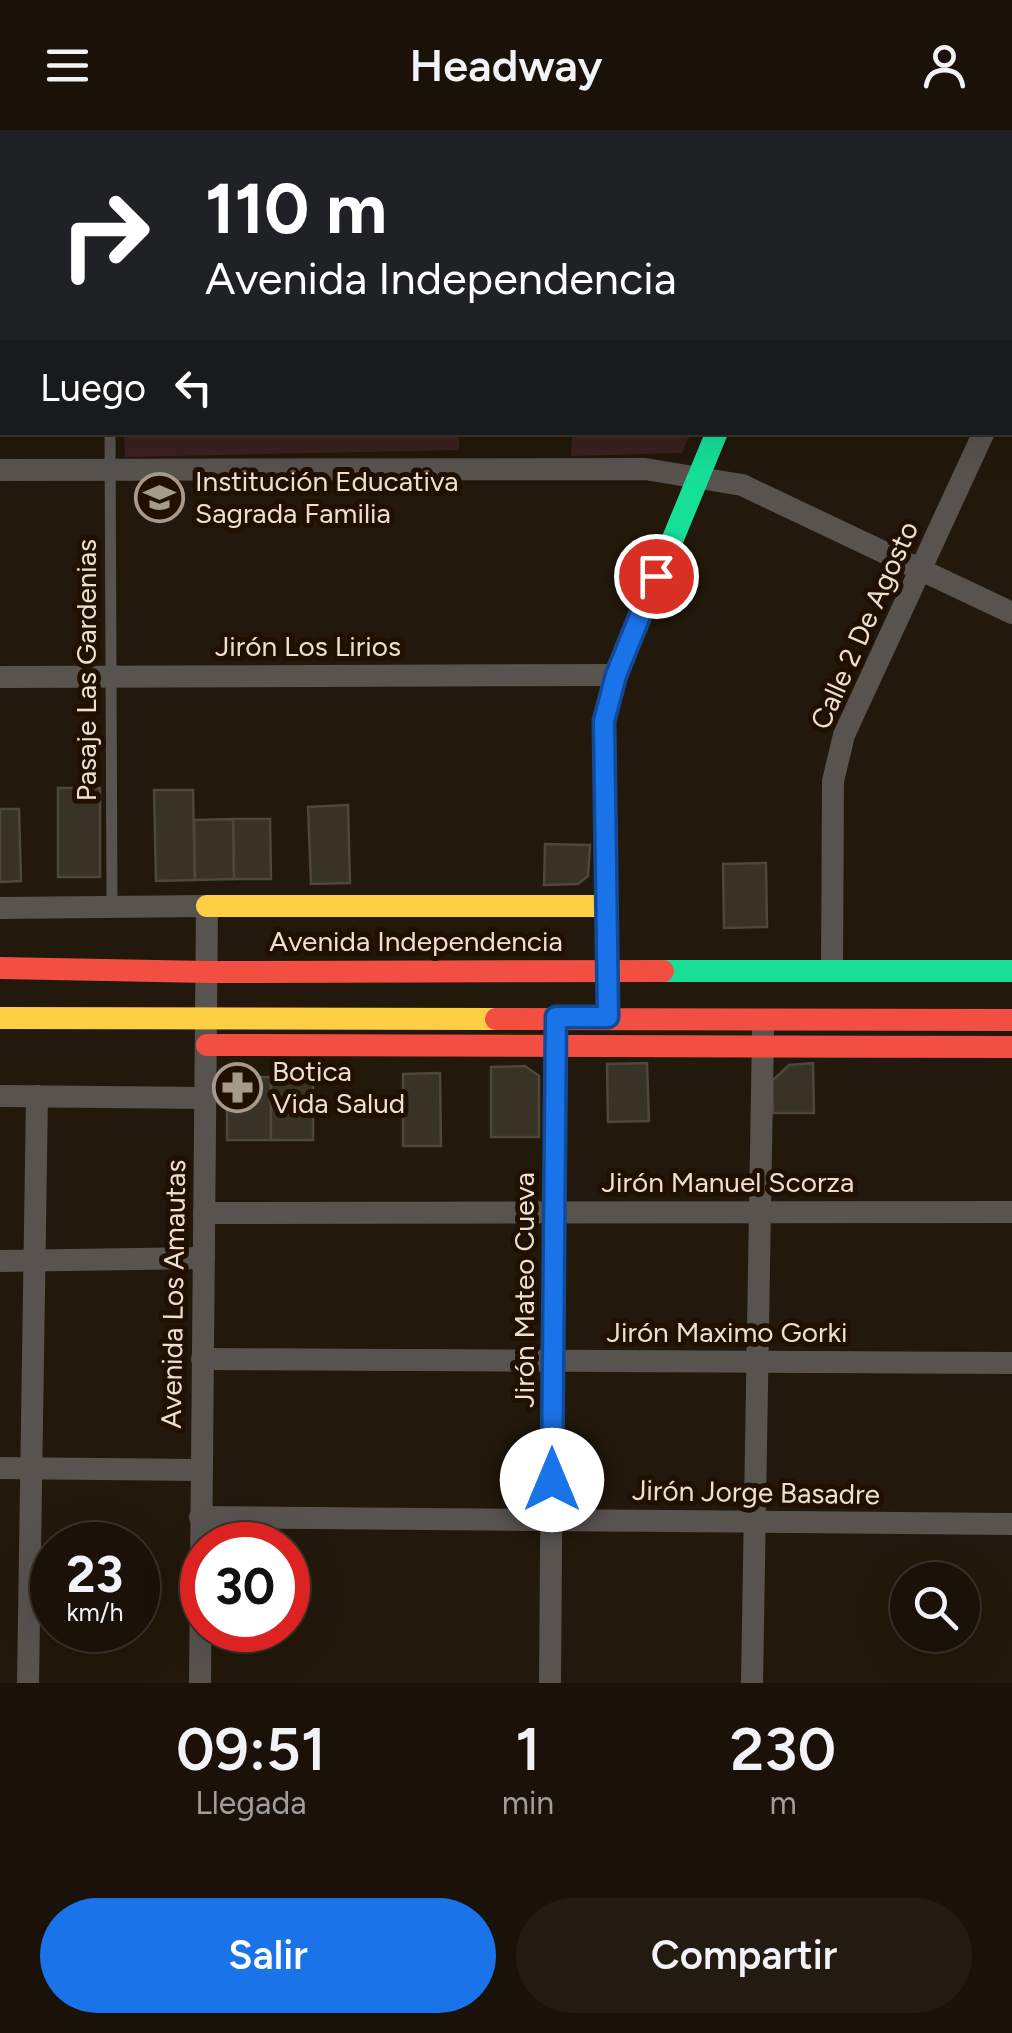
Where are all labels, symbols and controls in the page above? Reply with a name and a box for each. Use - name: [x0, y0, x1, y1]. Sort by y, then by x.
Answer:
- icon: menu: [40, 38, 95, 93]
- text: Headway: [410, 38, 602, 92]
- icon: person: [917, 38, 972, 93]
- text: 110 m: [205, 166, 387, 251]
- icon: right: [40, 170, 170, 300]
- text: Avenida Independencia: [205, 251, 677, 305]
- icon: left: [166, 360, 221, 415]
- text: Luego: [40, 365, 146, 411]
- place label: Institución Educativa Sagrada Familia: [195, 464, 459, 530]
- school or university icon: Institución Educativa Sagrada Familia: [134, 471, 186, 523]
- street label: Calle 2 De Agosto: [803, 516, 925, 734]
- pin: [614, 534, 699, 619]
- street label: Pasaje Las Gardenias: [69, 539, 103, 801]
- icon: arrive: [629, 549, 684, 604]
- street label: Jirón Los Lirios: [215, 629, 401, 663]
- street label: Avenida Independencia: [269, 924, 563, 958]
- place label: Botica Vida Salud: [272, 1054, 405, 1120]
- pharmacy icon: Botica Vida Salud: [211, 1061, 263, 1113]
- street label: Avenida Los Amautas: [154, 1159, 192, 1429]
- street label: Jirón Manuel Scorza: [602, 1165, 854, 1199]
- street label: Jirón Mateo Cueva: [507, 1172, 541, 1408]
- street label: Jirón Maximo Gorki: [607, 1315, 847, 1349]
- position arrow: [500, 1428, 604, 1532]
- street label: Jirón Jorge Basadre: [632, 1473, 880, 1511]
- speed limit sign: 30: [180, 1522, 310, 1652]
- text: 23: [67, 1544, 123, 1605]
- map controls: [890, 1562, 980, 1652]
- button: search: [890, 1562, 980, 1652]
- text: km/h: [66, 1597, 124, 1627]
- text: 09:51: [176, 1713, 326, 1785]
- text: 1: [515, 1713, 541, 1785]
- text: 230: [730, 1713, 836, 1785]
- text: Llegada: [195, 1784, 307, 1822]
- text: min: [502, 1784, 554, 1822]
- text: m: [769, 1784, 797, 1822]
- button: Salir: [40, 1898, 496, 2013]
- button: Compartir: [516, 1898, 972, 2013]

